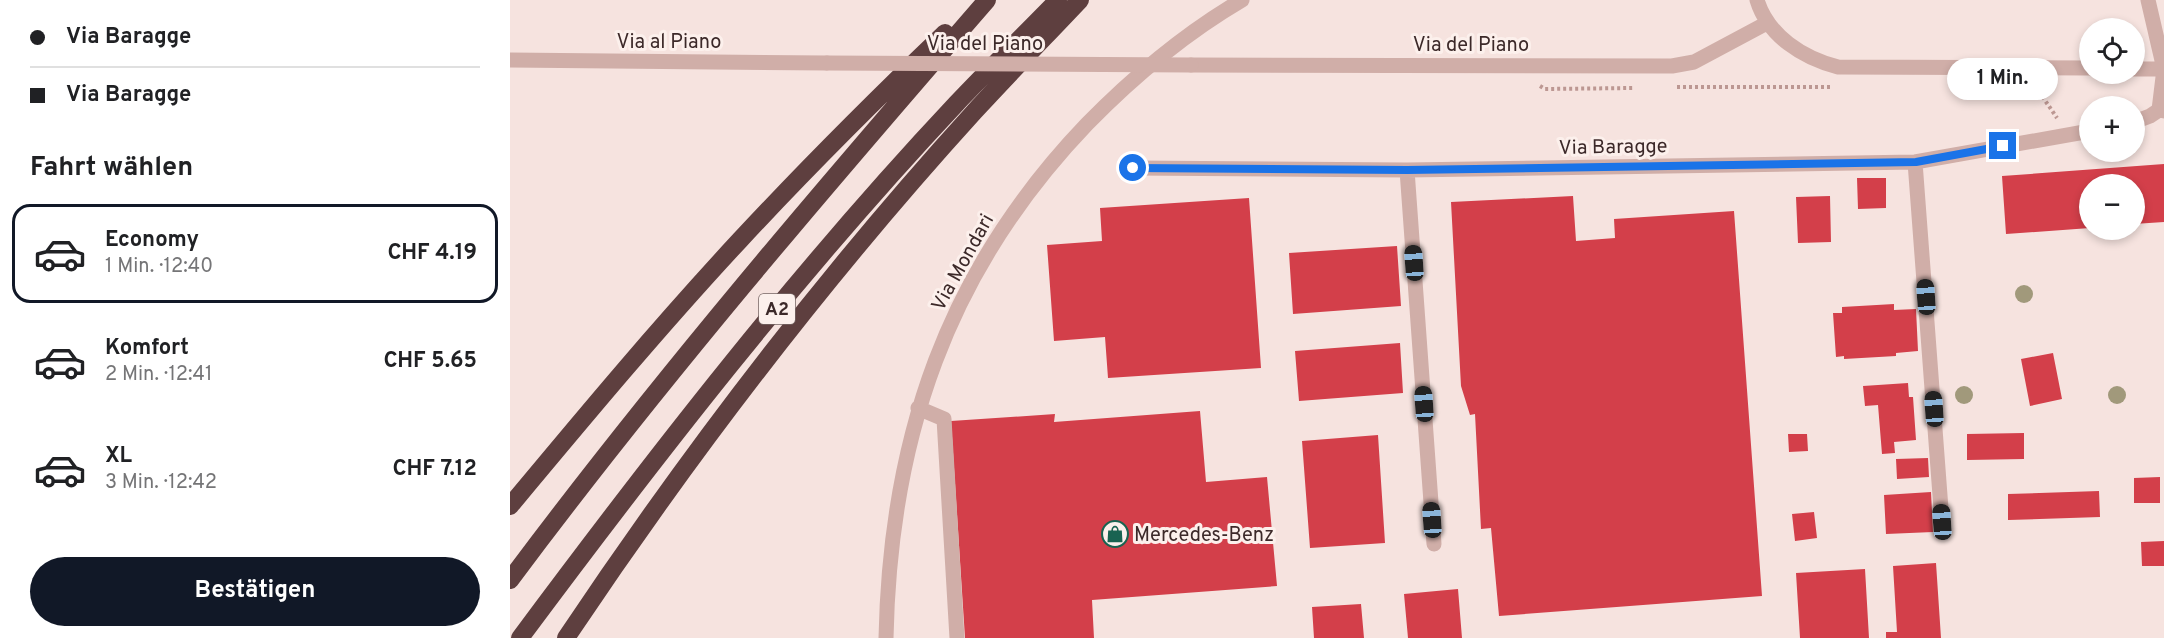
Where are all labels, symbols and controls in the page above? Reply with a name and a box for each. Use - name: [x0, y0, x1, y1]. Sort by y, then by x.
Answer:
- map controls: [2079, 18, 2145, 240]
- button: locate: [2079, 18, 2145, 84]
- text: Via Baragge: [66, 24, 191, 51]
- street label: Via al Piano: [617, 30, 721, 56]
- street label: Via del Piano: [927, 32, 1043, 58]
- street label: Via del Piano: [1413, 33, 1529, 59]
- callout: 1 Min.: [1948, 59, 2059, 101]
- text: 1 Min.: [1977, 66, 2028, 92]
- text: Via Baragge: [66, 82, 191, 109]
- button: +: [2079, 96, 2145, 162]
- route end: [1989, 132, 2016, 159]
- street label: Via Baragge: [1558, 134, 1668, 162]
- text: Fahrt wählen: [30, 151, 193, 185]
- route start: [1119, 154, 1146, 181]
- button: −: [2079, 174, 2145, 240]
- street label: Via Mondari: [926, 210, 1001, 316]
- icon: car: [33, 227, 87, 281]
- text: Economy: [105, 227, 199, 254]
- text: CHF 4.19: [387, 240, 477, 267]
- car: [1404, 244, 1424, 282]
- text: 1 Min. · 12:40: [105, 254, 213, 280]
- car: [1916, 278, 1936, 316]
- road number: A2: [759, 294, 795, 324]
- icon: car: [33, 335, 87, 389]
- text: Komfort: [105, 335, 189, 362]
- text: CHF 5.65: [383, 348, 477, 375]
- text: 2 Min. · 12:41: [105, 362, 212, 388]
- car: [1414, 385, 1434, 423]
- car: [1924, 390, 1944, 428]
- icon: car: [33, 443, 87, 497]
- text: XL: [105, 443, 132, 470]
- text: CHF 7.12: [393, 456, 477, 483]
- text: 3 Min. · 12:42: [105, 470, 217, 496]
- car: [1422, 501, 1442, 539]
- car: [1932, 503, 1952, 541]
- shop icon: Mercedes-Benz: [1100, 519, 1130, 549]
- place label: Mercedes-Benz: [1134, 523, 1274, 549]
- button: Bestätigen: [30, 557, 480, 626]

